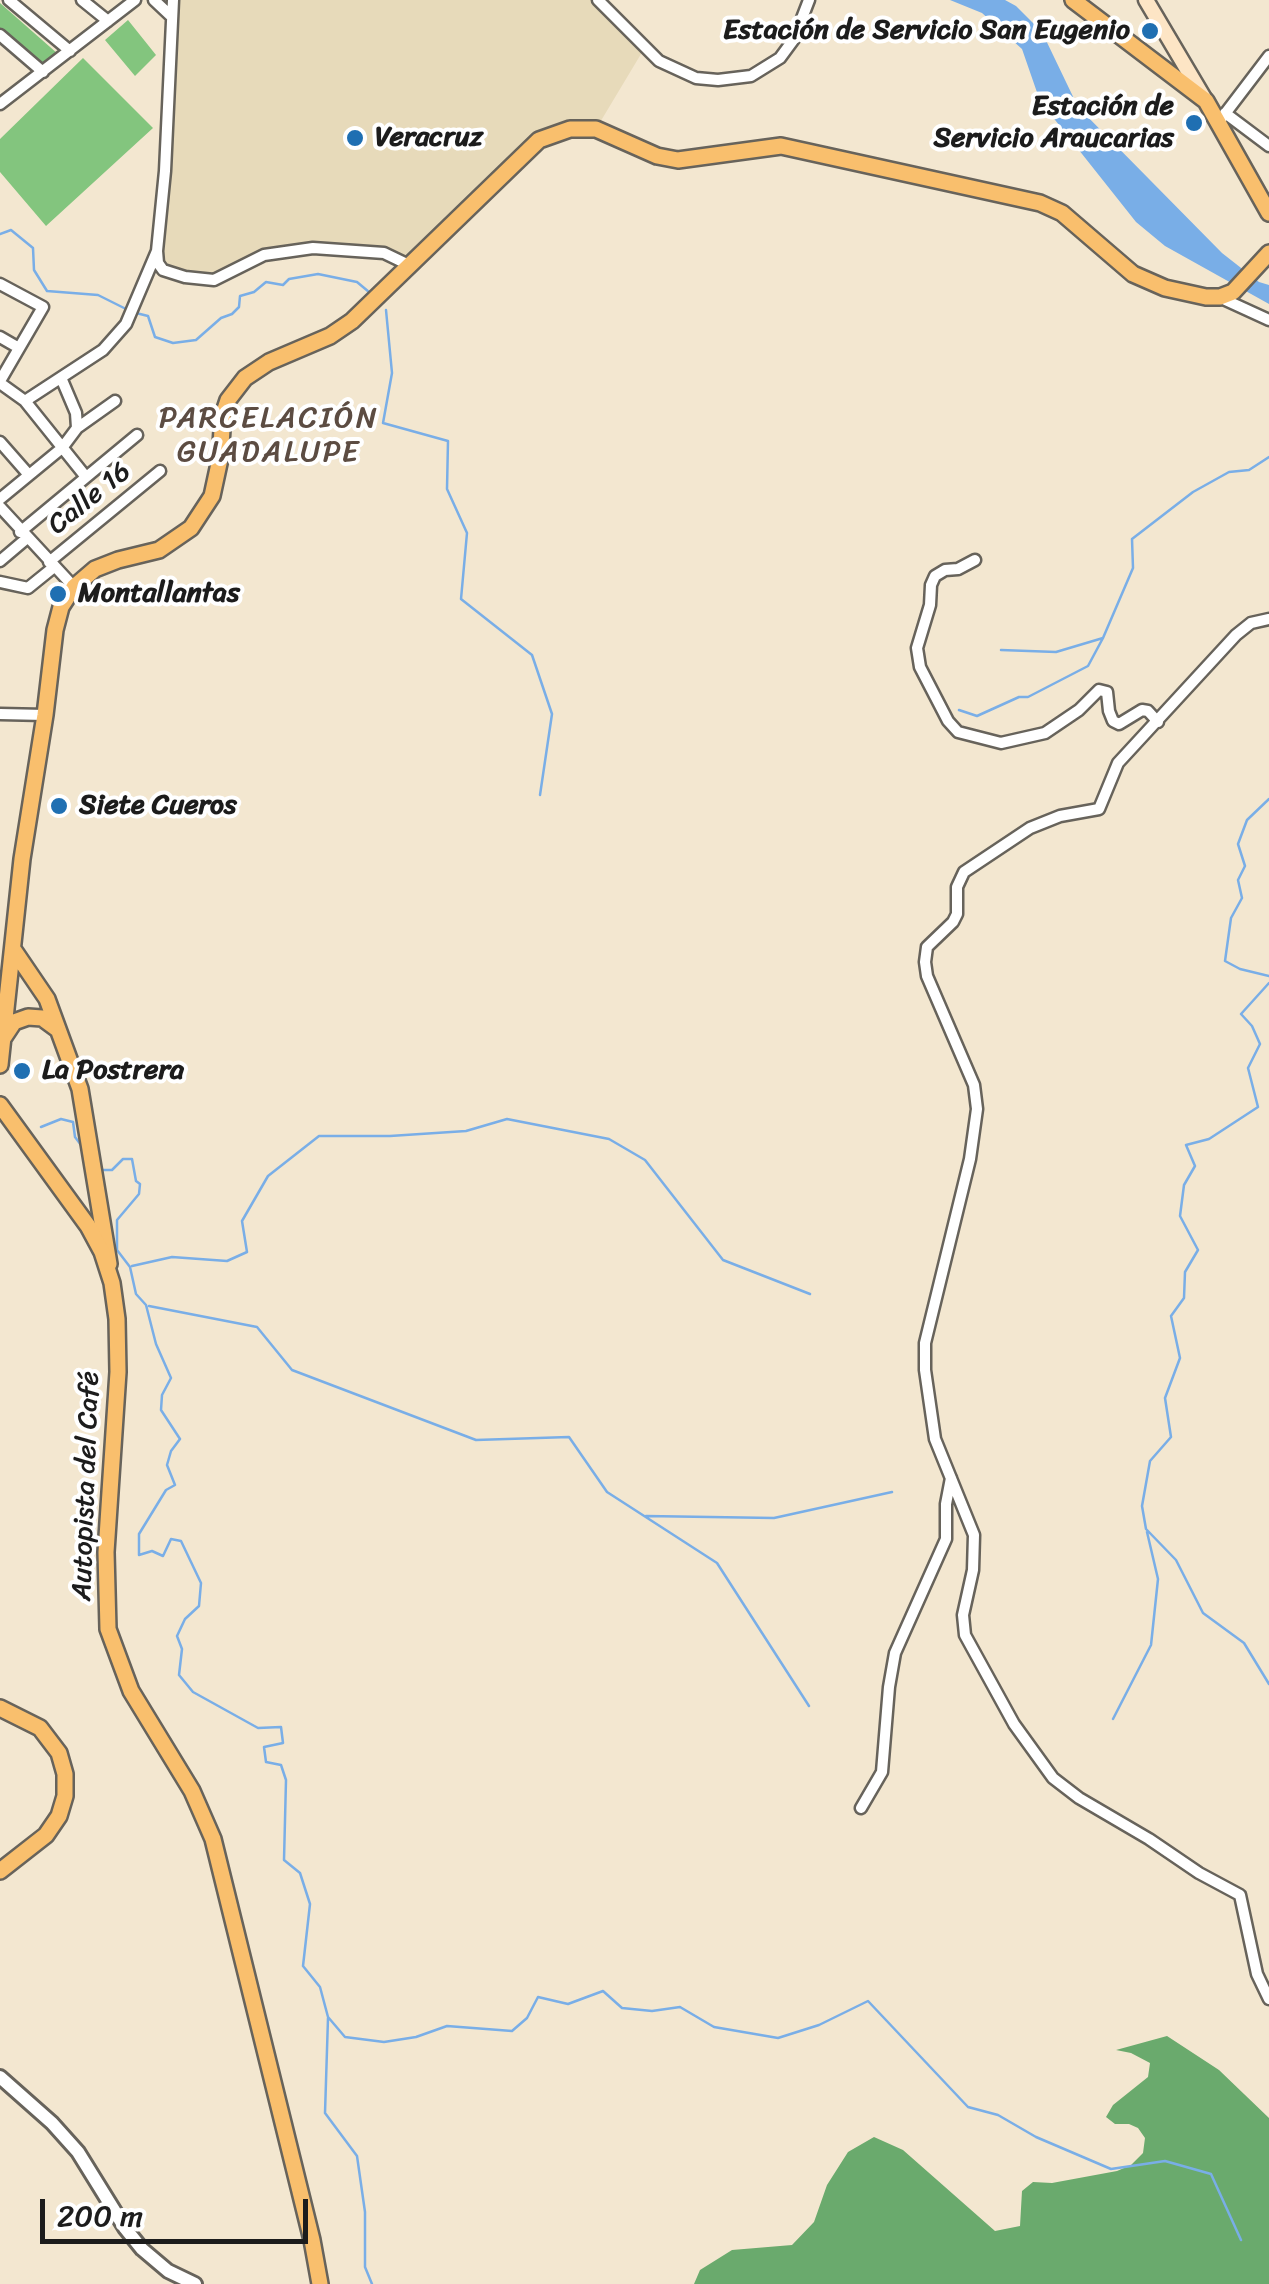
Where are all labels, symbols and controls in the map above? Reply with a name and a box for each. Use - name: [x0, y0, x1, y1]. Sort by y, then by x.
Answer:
- place label: Estación de Servicio San Eugenio: [723, 14, 1130, 48]
- marker: Estación de Servicio San Eugenio: [1139, 20, 1161, 42]
- place label: Estación de Servicio Araucarias: [934, 90, 1174, 156]
- marker: Estación de Servicio Araucarias: [1183, 112, 1205, 134]
- place label: Veracruz: [375, 121, 483, 155]
- marker: Veracruz: [344, 127, 366, 149]
- district label: PARCELACIÓN GUADALUPE: [159, 401, 379, 472]
- street label: Calle 16: [42, 455, 138, 543]
- place label: Montallantas: [78, 577, 240, 611]
- marker: Montallantas: [47, 583, 69, 605]
- place label: Siete Cueros: [79, 789, 237, 823]
- marker: Siete Cueros: [48, 795, 70, 817]
- place label: La Postrera: [42, 1054, 184, 1088]
- marker: La Postrera: [11, 1060, 33, 1082]
- street label: Autopista del Café: [66, 1370, 108, 1602]
- scale bar: [45, 2179, 312, 2241]
- text: 200 m: [57, 2189, 143, 2243]

